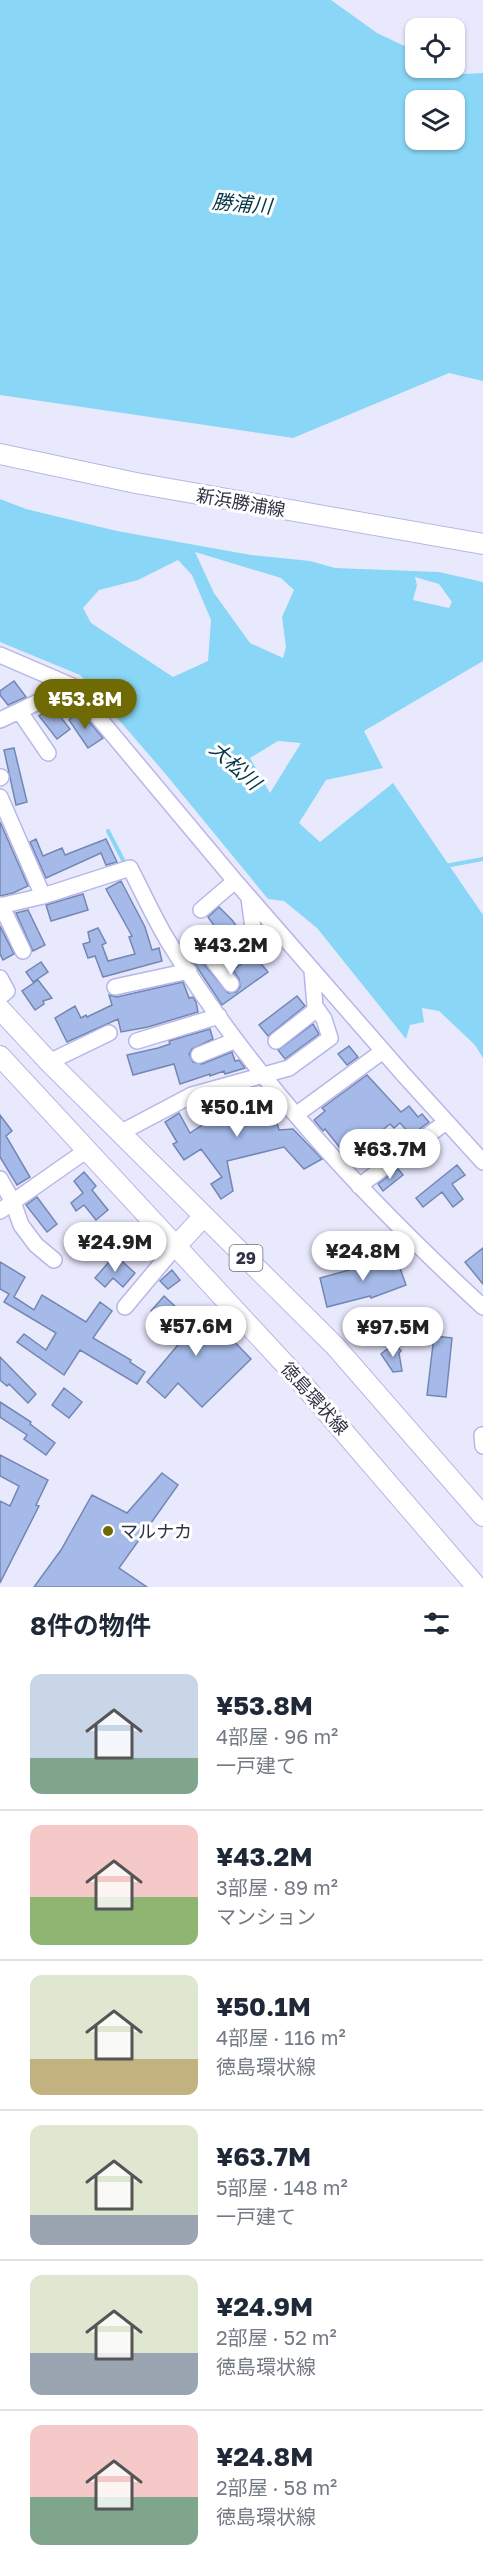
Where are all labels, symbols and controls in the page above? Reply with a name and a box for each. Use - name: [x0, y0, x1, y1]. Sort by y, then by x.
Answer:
- map controls: [405, 18, 465, 150]
- button: locate: [405, 18, 465, 78]
- button: layers: [405, 90, 465, 150]
- water label: 勝浦川: [211, 188, 275, 218]
- street label: 新浜勝浦線: [195, 483, 287, 521]
- pin: ¥53.8M: [36, 679, 134, 730]
- text: ¥53.8M: [48, 686, 122, 710]
- water label: 大松川: [206, 736, 268, 795]
- pin: ¥43.2M: [182, 925, 280, 976]
- text: ¥43.2M: [194, 932, 268, 956]
- pin: ¥50.1M: [188, 1087, 286, 1138]
- text: ¥50.1M: [201, 1094, 273, 1118]
- pin: ¥63.7M: [341, 1129, 439, 1180]
- text: ¥63.7M: [353, 1136, 427, 1160]
- pin: ¥24.9M: [66, 1222, 164, 1273]
- text: ¥24.9M: [78, 1229, 152, 1253]
- pin: ¥24.8M: [314, 1231, 412, 1282]
- text: ¥24.8M: [326, 1238, 400, 1262]
- road number: 29: [230, 1245, 262, 1271]
- pin: ¥57.6M: [147, 1306, 245, 1357]
- pin: ¥97.5M: [344, 1307, 442, 1358]
- text: ¥57.6M: [159, 1313, 233, 1337]
- text: ¥97.5M: [356, 1314, 430, 1338]
- street label: 徳島環状線: [277, 1357, 353, 1439]
- place label: マルナカ: [120, 1520, 192, 1542]
- marker: マルナカ: [101, 1524, 115, 1538]
- icon: filters: [420, 1607, 453, 1640]
- text: 8件の物件: [30, 1610, 151, 1641]
- text: ¥53.8M: [216, 1690, 313, 1721]
- icon: home: [78, 1698, 150, 1770]
- text: 4部屋 · 96 m²: [216, 1724, 338, 1748]
- text: 一戸建て: [216, 1753, 296, 1777]
- text: ¥43.2M: [216, 1841, 313, 1872]
- icon: home: [78, 1849, 150, 1921]
- text: 3部屋 · 89 m²: [216, 1875, 338, 1899]
- text: マンション: [216, 1904, 316, 1928]
- text: ¥50.1M: [216, 1991, 311, 2022]
- icon: home: [78, 1999, 150, 2071]
- text: 4部屋 · 116 m²: [216, 2025, 346, 2049]
- text: 徳島環状線: [216, 2054, 316, 2078]
- text: ¥63.7M: [216, 2141, 311, 2172]
- icon: home: [78, 2149, 150, 2221]
- text: 5部屋 · 148 m²: [216, 2175, 348, 2199]
- text: 一戸建て: [216, 2204, 296, 2228]
- text: ¥24.9M: [216, 2291, 313, 2322]
- icon: home: [78, 2299, 150, 2371]
- text: 2部屋 · 52 m²: [216, 2325, 337, 2349]
- text: 徳島環状線: [216, 2354, 316, 2378]
- text: ¥24.8M: [216, 2441, 313, 2472]
- icon: home: [78, 2449, 150, 2521]
- text: 2部屋 · 58 m²: [216, 2475, 337, 2499]
- text: 徳島環状線: [216, 2504, 316, 2528]

